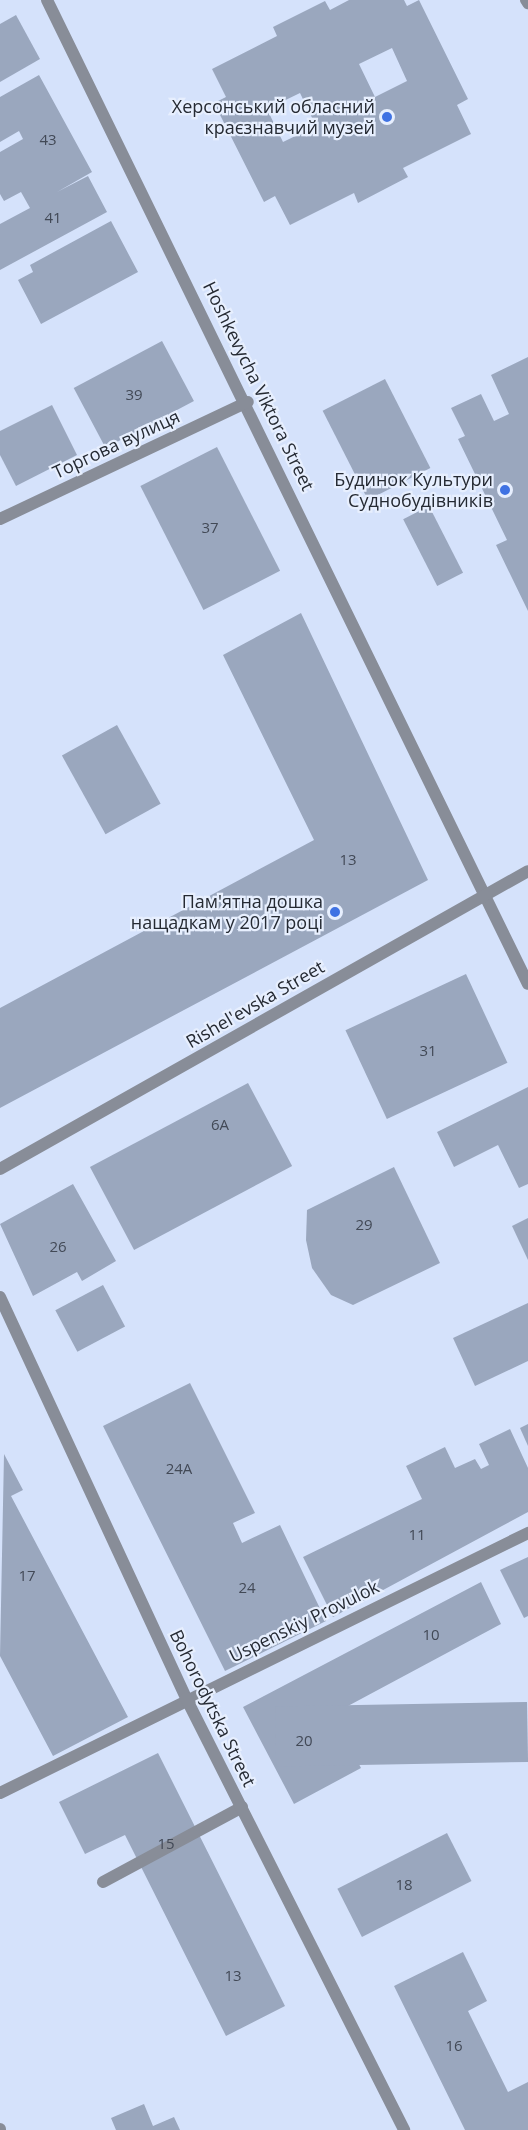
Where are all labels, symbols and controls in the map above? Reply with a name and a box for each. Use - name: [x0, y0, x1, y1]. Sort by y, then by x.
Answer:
- place label: Херсонський обласний краєзнавчий музей: [172, 96, 375, 138]
- marker: Херсонський обласний краєзнавчий музей: [380, 110, 394, 124]
- house number: 43: [39, 131, 57, 149]
- house number: 41: [44, 209, 62, 227]
- street label: Hoshkevycha Viktora Street: [199, 278, 319, 494]
- house number: 39: [125, 386, 143, 404]
- street label: Торгова вулиця: [49, 405, 183, 483]
- place label: Будинок Культури Суднобудівників: [334, 469, 493, 512]
- marker: Будинок Культури Суднобудівників: [498, 483, 512, 497]
- house number: 37: [201, 519, 219, 537]
- house number: 13: [339, 851, 357, 869]
- place label: Пам'ятна дошка нащадкам у 2017 році: [131, 891, 323, 934]
- marker: Пам'ятна дошка нащадкам у 2017 році: [328, 905, 342, 919]
- street label: Rishel'evska Street: [182, 956, 328, 1052]
- house number: 31: [419, 1042, 437, 1060]
- house number: 6А: [211, 1116, 229, 1134]
- house number: 29: [355, 1216, 373, 1234]
- house number: 26: [49, 1238, 67, 1256]
- house number: 24А: [166, 1460, 192, 1478]
- house number: 11: [408, 1526, 426, 1544]
- house number: 17: [18, 1567, 36, 1585]
- street label: Uspenskiy Provulok: [226, 1575, 382, 1667]
- house number: 24: [238, 1579, 256, 1597]
- street label: Bohorodytska Street: [166, 1626, 260, 1790]
- house number: 10: [422, 1626, 440, 1644]
- house number: 20: [295, 1732, 313, 1750]
- house number: 15: [157, 1835, 175, 1853]
- house number: 18: [395, 1876, 413, 1894]
- house number: 13: [224, 1967, 242, 1985]
- house number: 16: [445, 2037, 463, 2055]

